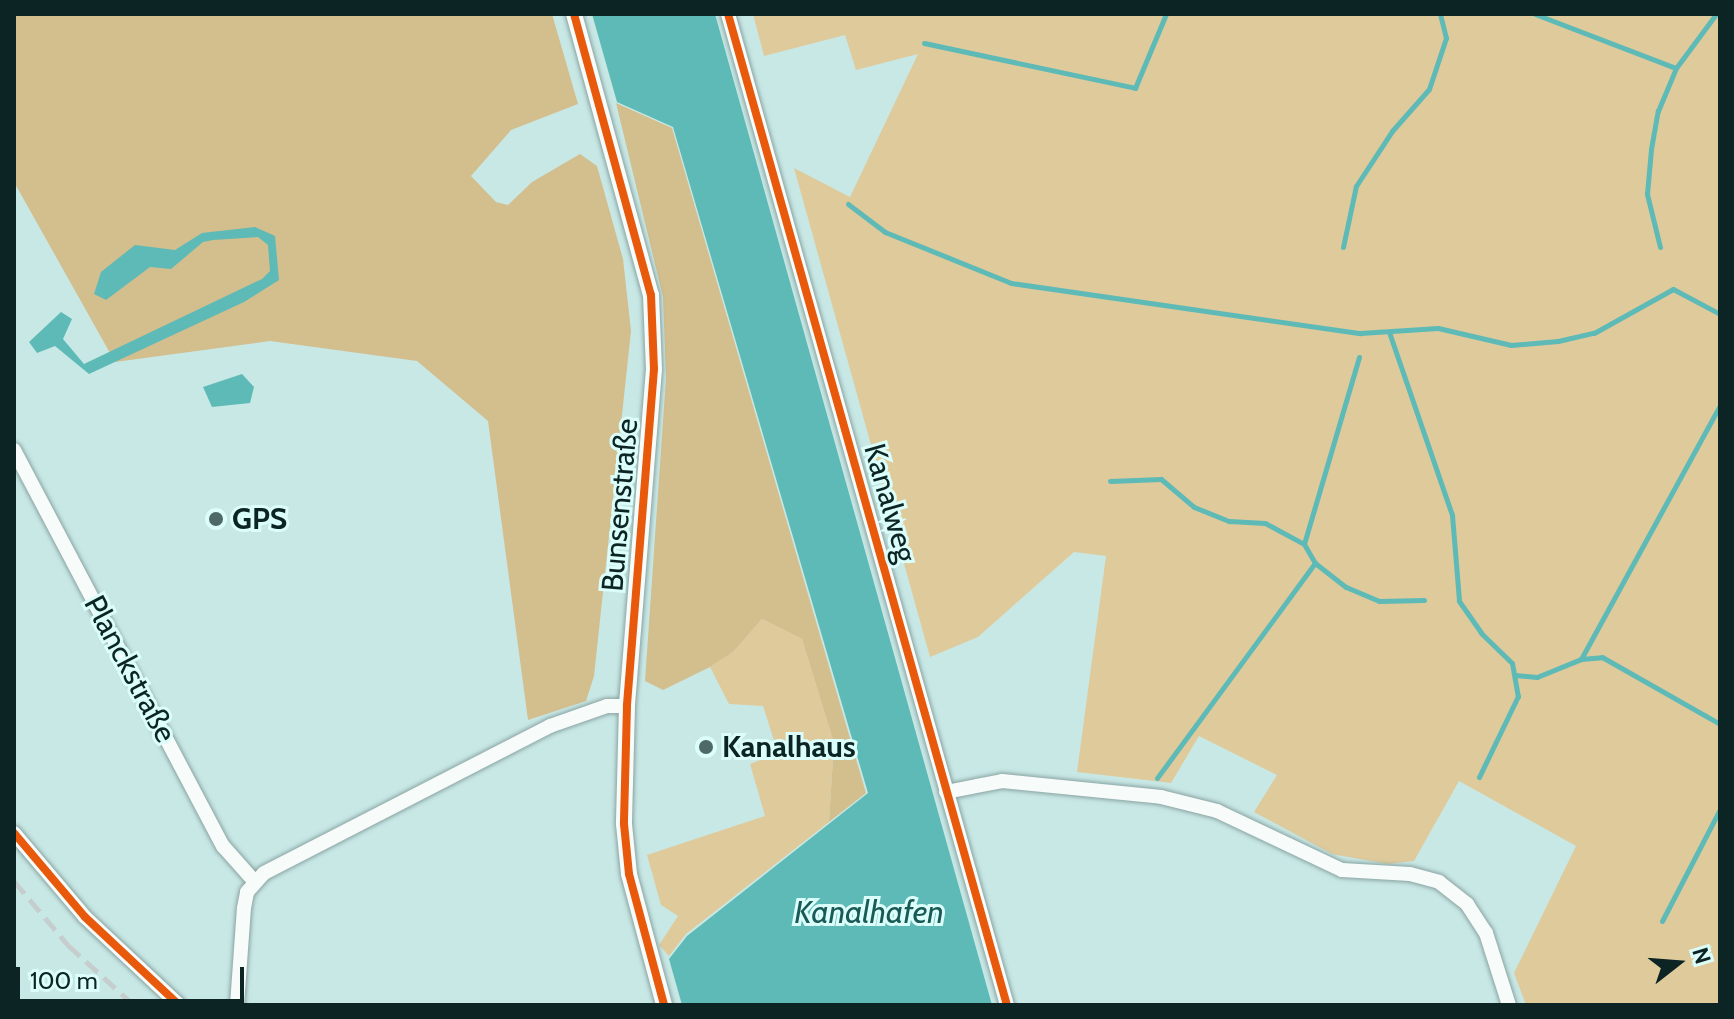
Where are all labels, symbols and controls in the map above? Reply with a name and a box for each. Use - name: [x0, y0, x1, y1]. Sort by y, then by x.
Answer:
- street label: Bunsenstraße: [595, 417, 645, 593]
- street label: Kanalweg: [856, 440, 924, 566]
- place label: GPS: [232, 501, 287, 537]
- marker: GPS: [207, 510, 225, 528]
- street label: Planckstraße: [76, 589, 184, 749]
- place label: Kanalhaus: [722, 729, 856, 765]
- marker: Kanalhaus: [697, 738, 715, 756]
- water label: Kanalhafen: [794, 893, 944, 931]
- north arrow: [1638, 923, 1718, 1003]
- text: N: [1686, 944, 1717, 967]
- scale bar: [20, 951, 248, 1001]
- text: 100 m: [30, 966, 98, 995]

